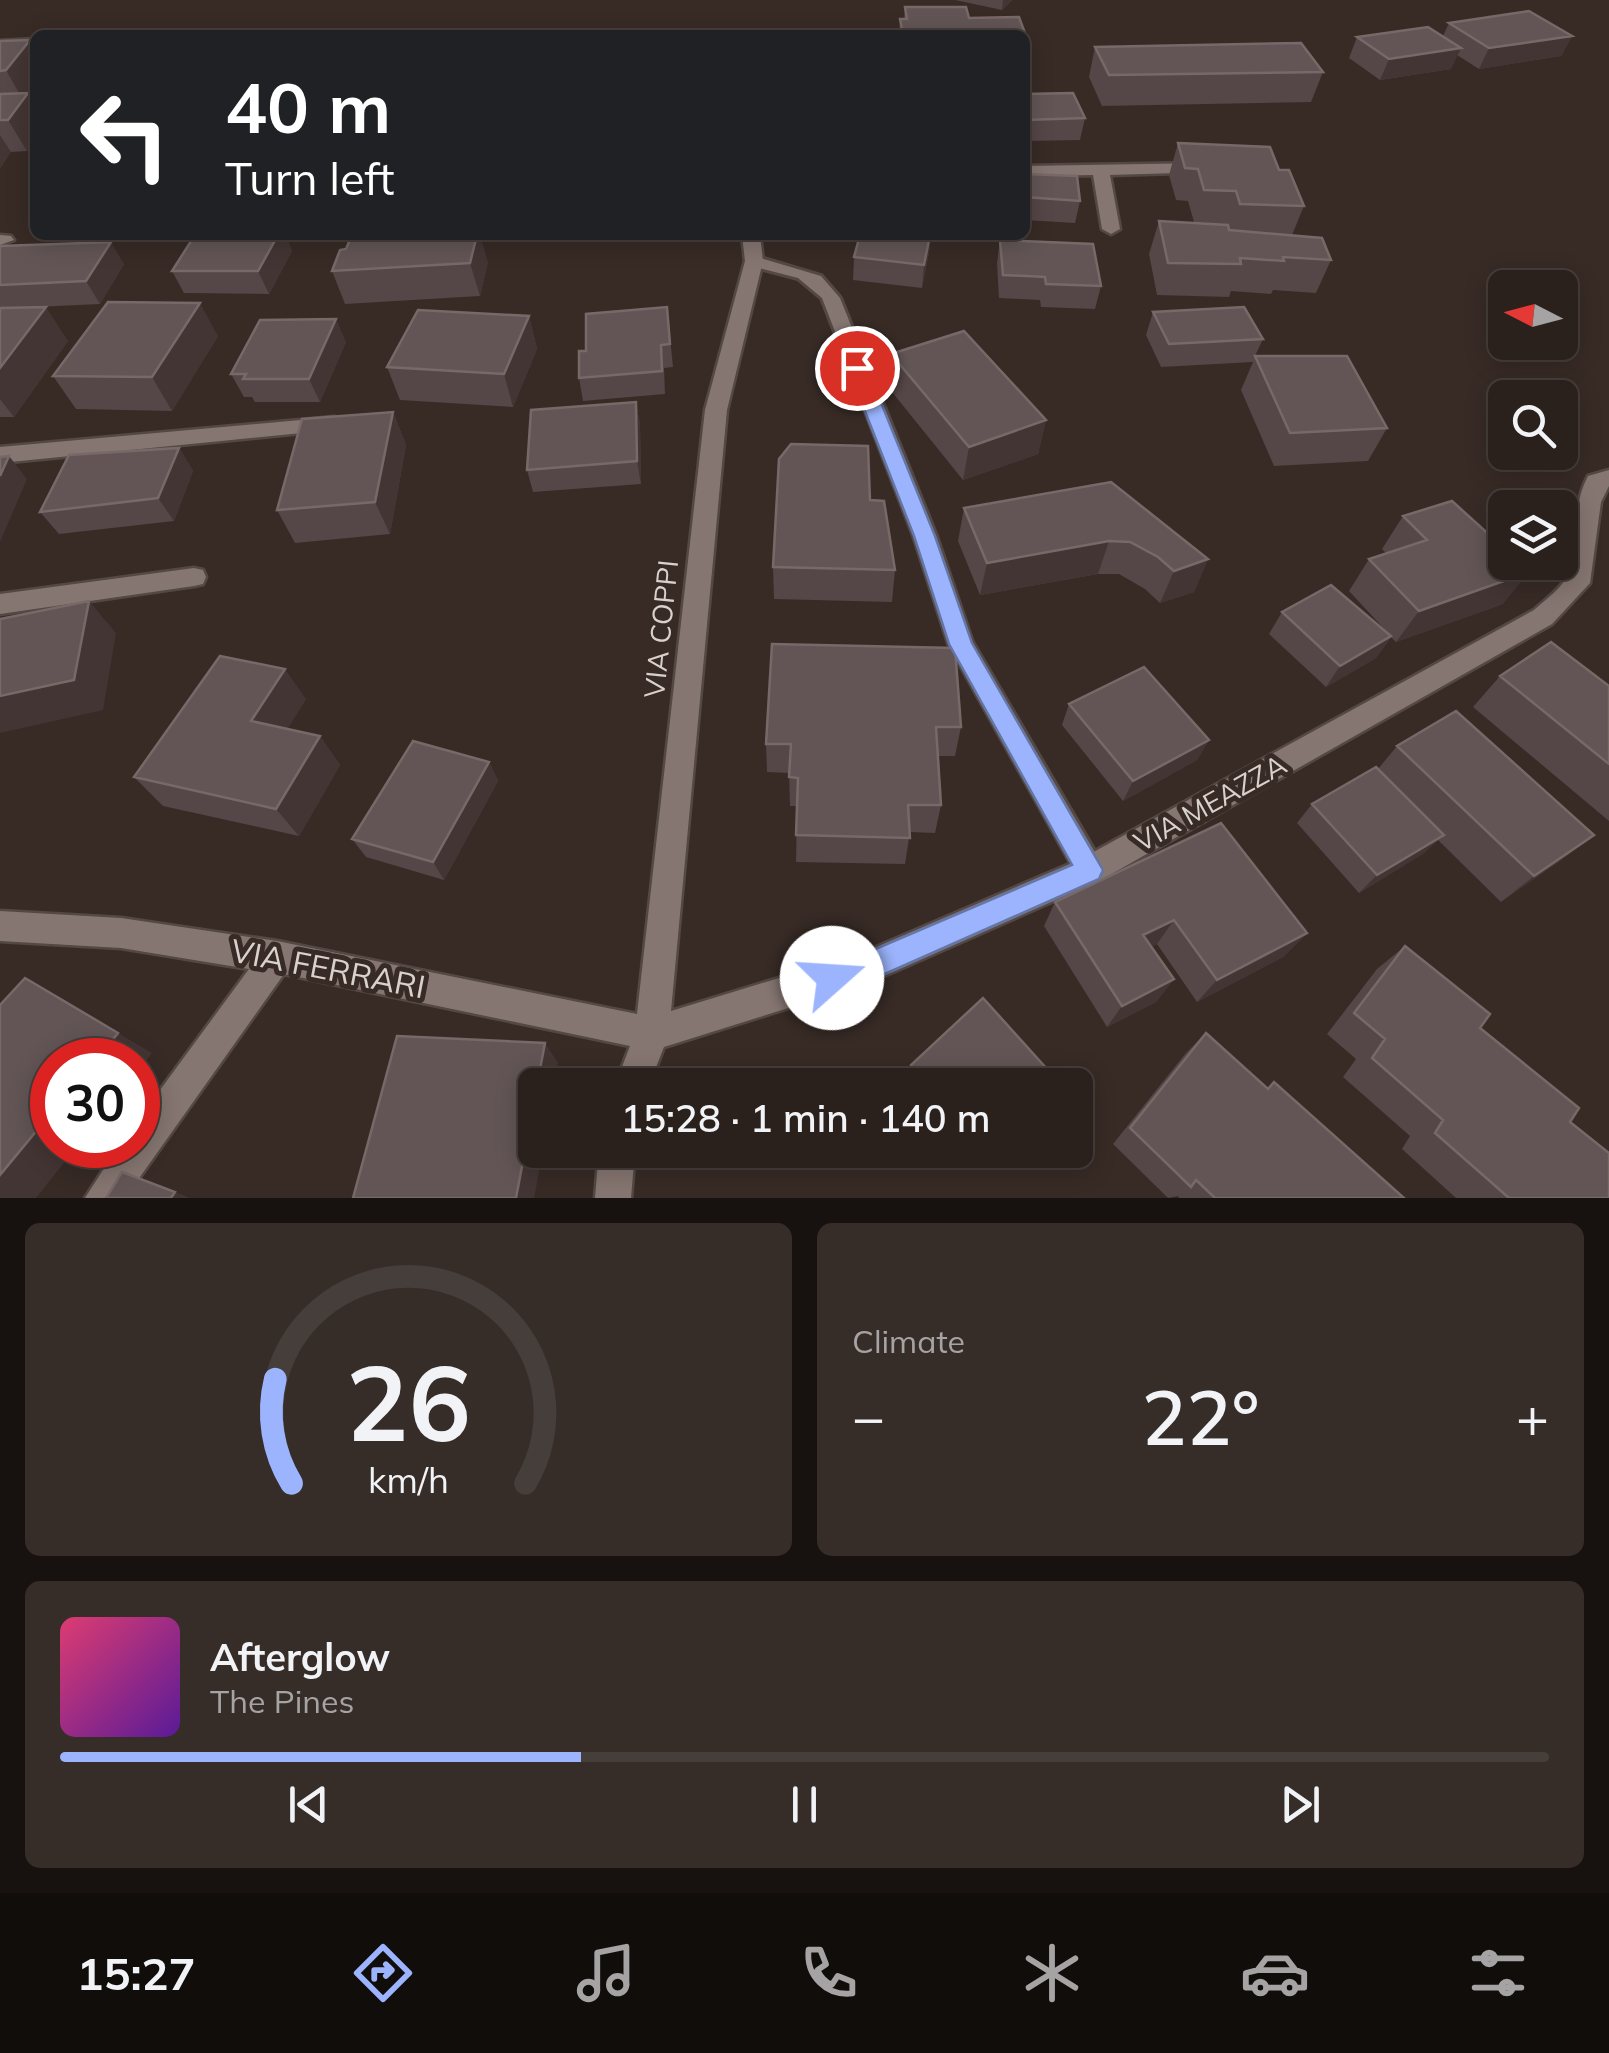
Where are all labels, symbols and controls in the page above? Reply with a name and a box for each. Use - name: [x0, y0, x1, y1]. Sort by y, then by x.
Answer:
- text: 40 m: [225, 63, 391, 151]
- icon: left: [60, 70, 190, 200]
- text: Turn left: [225, 150, 394, 206]
- north arrow: [1488, 270, 1578, 360]
- map controls: [1488, 270, 1578, 580]
- pin: [815, 326, 900, 411]
- icon: arrive: [830, 341, 885, 396]
- button: search: [1488, 380, 1578, 470]
- button: layers: [1488, 490, 1578, 580]
- street label: VIA COPPI: [636, 558, 685, 700]
- street label: VIA MEAZZA: [1127, 746, 1292, 859]
- position arrow: [780, 926, 884, 1030]
- street label: VIA FERRARI: [228, 930, 429, 1006]
- speed limit sign: 30: [30, 1038, 160, 1168]
- text: 15:28 · 1 min · 140 m: [620, 1094, 991, 1142]
- text: Climate: [852, 1321, 965, 1361]
- text: 26: [346, 1336, 471, 1467]
- text: 22°: [1141, 1370, 1260, 1464]
- text: −: [852, 1382, 885, 1451]
- text: +: [1516, 1382, 1549, 1451]
- text: km/h: [368, 1457, 449, 1502]
- text: Afterglow: [210, 1633, 390, 1681]
- text: The Pines: [210, 1681, 354, 1721]
- icon: previous: [281, 1777, 336, 1832]
- icon: pause: [777, 1777, 832, 1832]
- icon: next: [1273, 1777, 1328, 1832]
- icon: directions: [348, 1938, 418, 2008]
- icon: music: [571, 1938, 641, 2008]
- icon: phone: [794, 1938, 864, 2008]
- icon: climate: [1017, 1938, 1087, 2008]
- icon: car: [1240, 1938, 1310, 2008]
- icon: filters: [1463, 1938, 1533, 2008]
- text: 15:27: [76, 1945, 196, 2001]

